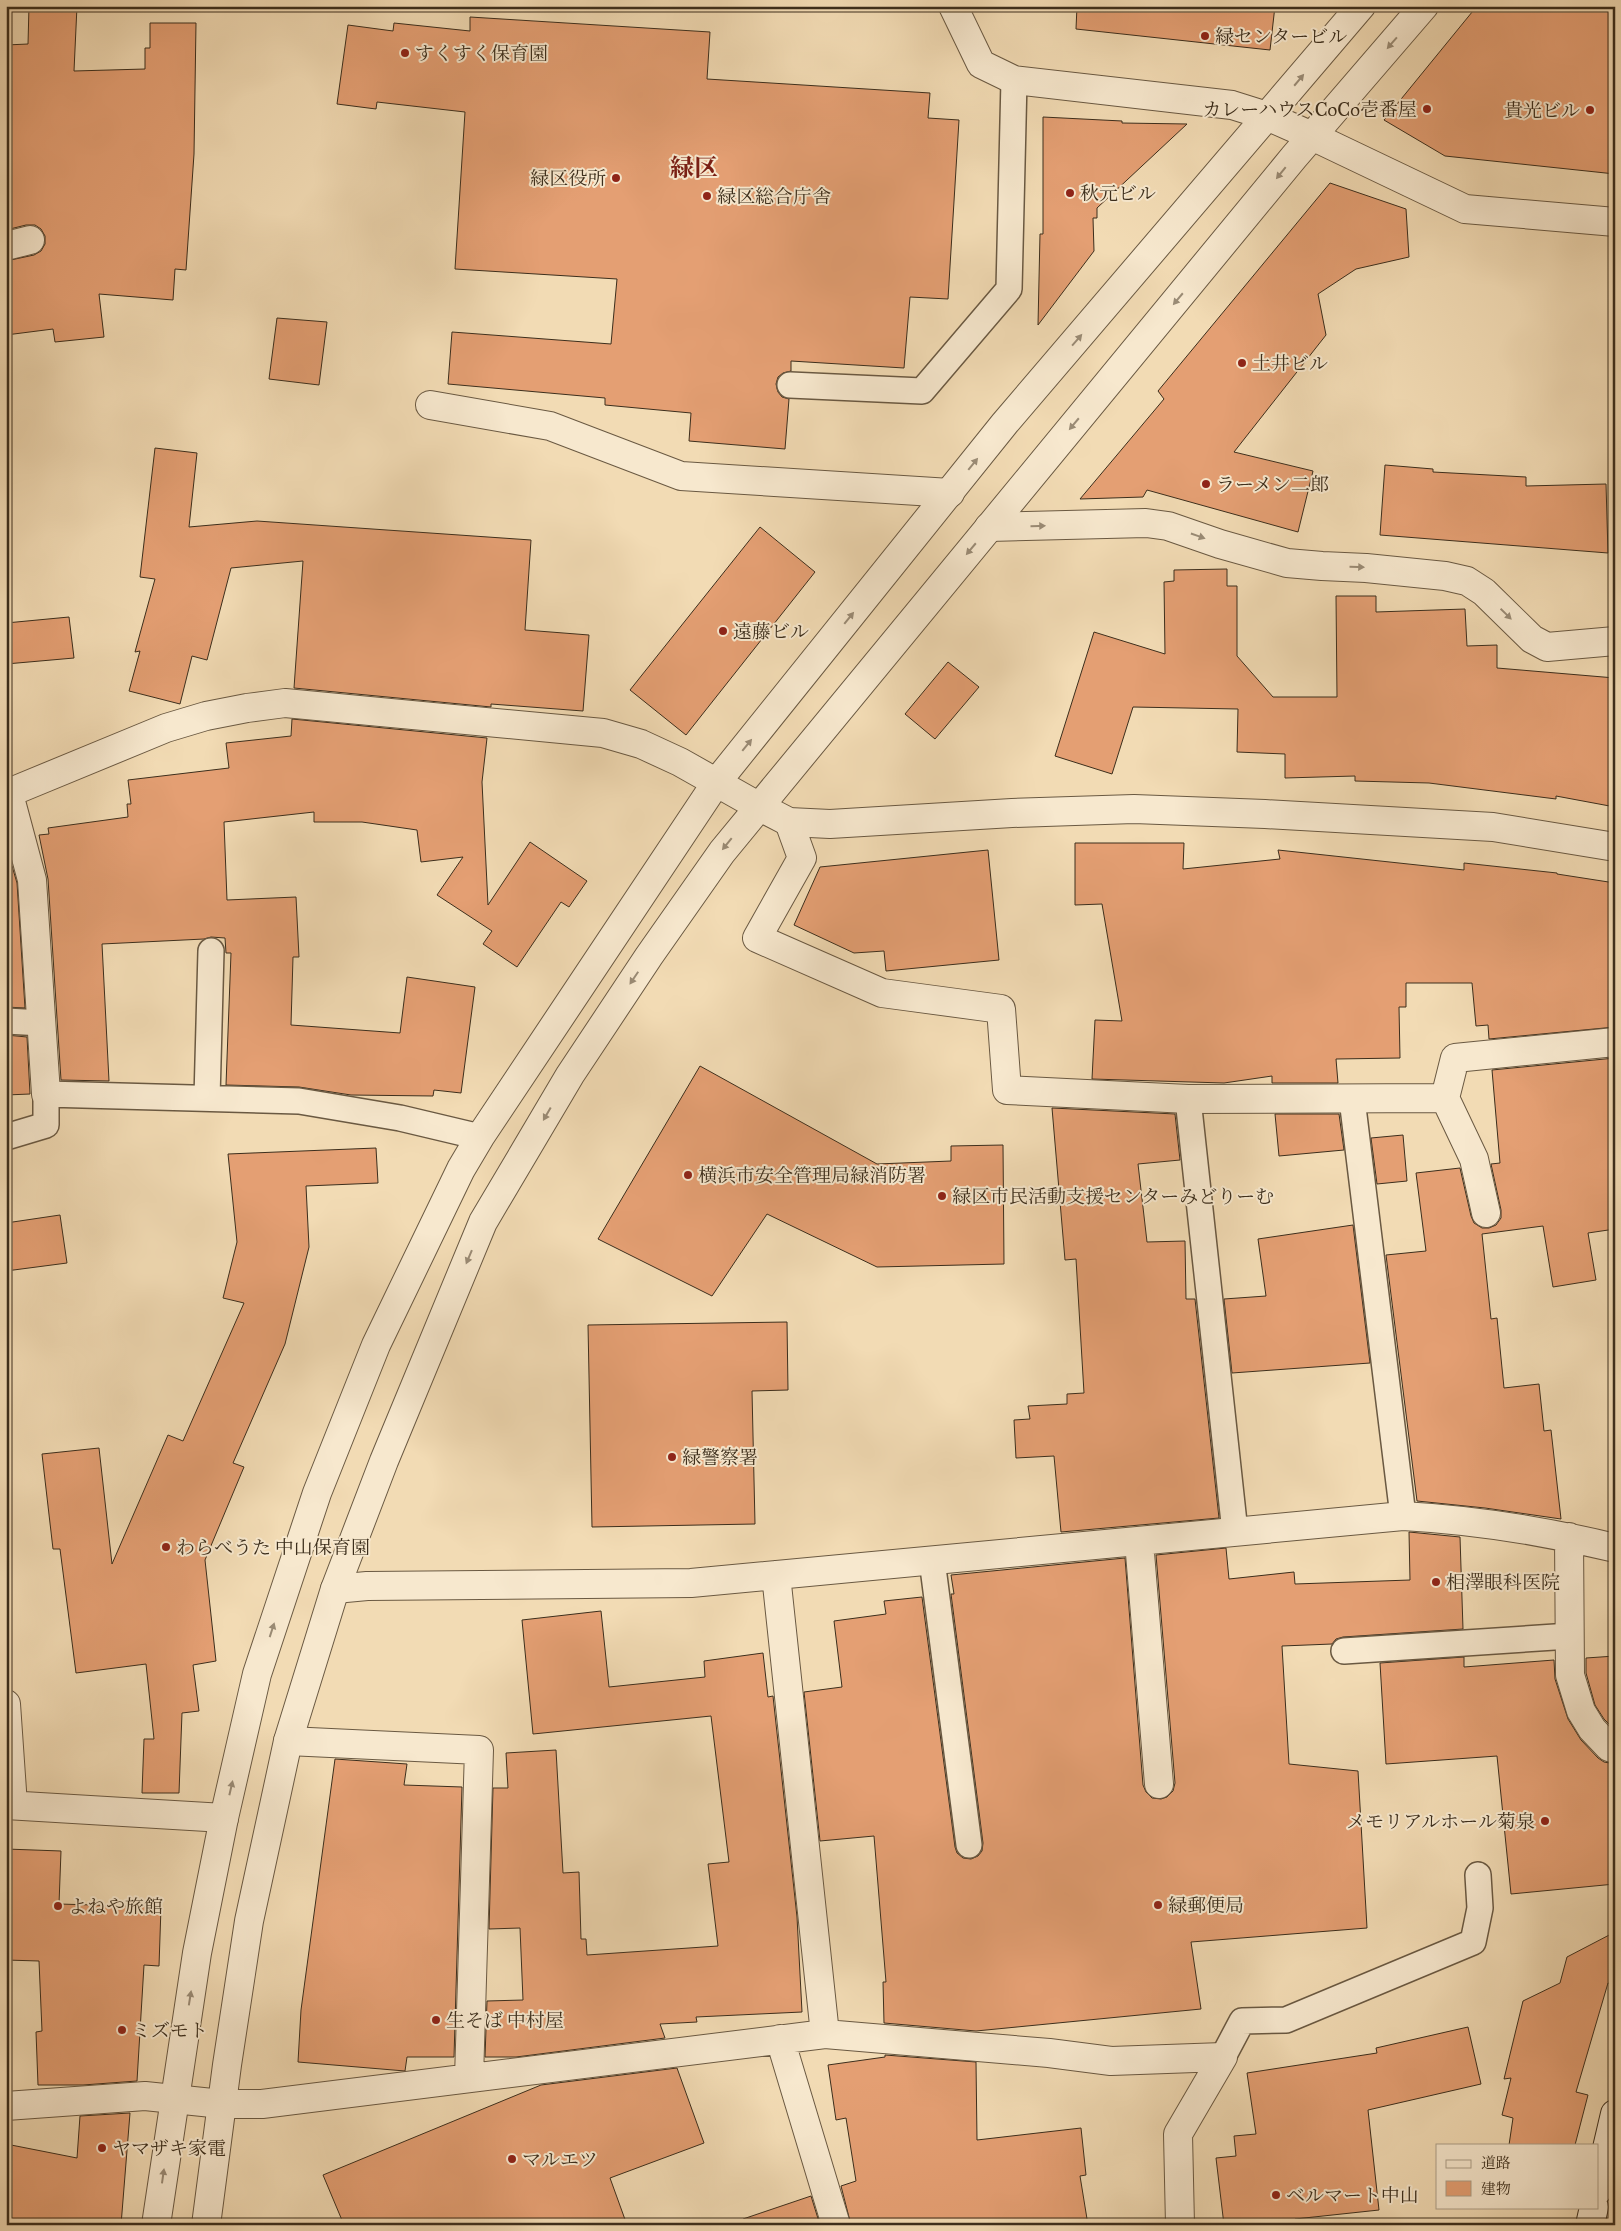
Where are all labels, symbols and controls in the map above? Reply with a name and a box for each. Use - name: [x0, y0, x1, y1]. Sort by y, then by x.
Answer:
- place label: 緑センタービル: [1215, 25, 1347, 48]
- marker: 緑センタービル: [1199, 30, 1211, 42]
- one-way arrow: [1386, 37, 1398, 49]
- place label: すくすく保育園: [415, 42, 548, 65]
- marker: すくすく保育園: [399, 47, 411, 59]
- one-way arrow: [1294, 73, 1305, 86]
- place label: カレーハウスCoCo壱番屋: [1202, 98, 1417, 121]
- place label: 貴光ビル: [1504, 99, 1580, 122]
- marker: カレーハウスCoCo壱番屋: [1421, 103, 1433, 115]
- marker: 貴光ビル: [1584, 104, 1596, 116]
- district label: 緑区: [670, 153, 718, 183]
- one-way arrow: [1275, 166, 1286, 179]
- place label: 緑区役所: [530, 167, 606, 190]
- marker: 緑区役所: [610, 172, 622, 184]
- place label: 秋元ビル: [1080, 182, 1156, 205]
- place label: 緑区総合庁舎: [717, 185, 831, 208]
- marker: 秋元ビル: [1064, 187, 1076, 199]
- marker: 緑区総合庁舎: [701, 190, 713, 202]
- one-way arrow: [1172, 292, 1183, 305]
- one-way arrow: [1071, 334, 1083, 346]
- place label: 土井ビル: [1252, 352, 1328, 375]
- marker: 土井ビル: [1236, 357, 1248, 369]
- one-way arrow: [1069, 417, 1080, 430]
- one-way arrow: [967, 458, 978, 471]
- place label: ラーメン二郎: [1216, 473, 1329, 496]
- marker: ラーメン二郎: [1200, 478, 1212, 490]
- one-way arrow: [1030, 522, 1046, 530]
- one-way arrow: [1191, 533, 1206, 541]
- one-way arrow: [965, 542, 976, 555]
- one-way arrow: [1349, 564, 1365, 572]
- one-way arrow: [1500, 607, 1512, 619]
- one-way arrow: [843, 612, 854, 625]
- place label: 遠藤ビル: [733, 620, 809, 643]
- marker: 遠藤ビル: [717, 625, 729, 637]
- one-way arrow: [741, 738, 752, 751]
- one-way arrow: [722, 838, 733, 851]
- one-way arrow: [629, 971, 639, 984]
- one-way arrow: [542, 1108, 551, 1121]
- place label: 横浜市安全管理局緑消防署: [698, 1164, 926, 1187]
- marker: 横浜市安全管理局緑消防署: [682, 1169, 694, 1181]
- place label: 緑区市民活動支援センターみどりーむ: [952, 1185, 1274, 1208]
- marker: 緑区市民活動支援センターみどりーむ: [936, 1190, 948, 1202]
- one-way arrow: [464, 1250, 472, 1264]
- place label: 緑警察署: [682, 1446, 758, 1469]
- marker: 緑警察署: [666, 1451, 678, 1463]
- place label: わらべうた 中山保育園: [176, 1536, 370, 1559]
- marker: わらべうた 中山保育園: [160, 1541, 172, 1553]
- place label: 相澤眼科医院: [1446, 1571, 1560, 1594]
- marker: 相澤眼科医院: [1430, 1576, 1442, 1588]
- one-way arrow: [268, 1623, 276, 1638]
- one-way arrow: [227, 1780, 235, 1795]
- place label: メモリアルホール菊泉: [1346, 1810, 1535, 1833]
- marker: メモリアルホール菊泉: [1539, 1815, 1551, 1827]
- place label: 緑郵便局: [1168, 1894, 1244, 1917]
- place label: よねや旅館: [68, 1895, 163, 1918]
- marker: 緑郵便局: [1152, 1899, 1164, 1911]
- marker: よねや旅館: [52, 1900, 64, 1912]
- one-way arrow: [186, 1990, 194, 2006]
- place label: 生そば 中村屋: [446, 2009, 564, 2032]
- marker: 生そば 中村屋: [430, 2014, 442, 2026]
- place label: ミズモト: [132, 2019, 208, 2042]
- marker: ミズモト: [116, 2024, 128, 2036]
- place label: ヤマザキ家電: [112, 2137, 226, 2160]
- marker: ヤマザキ家電: [96, 2142, 108, 2154]
- legend: [1436, 2144, 1598, 2208]
- place label: マルエツ: [522, 2148, 598, 2171]
- marker: マルエツ: [506, 2153, 518, 2165]
- text: 道路: [1481, 2154, 1511, 2172]
- one-way arrow: [160, 2168, 168, 2184]
- text: 建物: [1481, 2180, 1511, 2198]
- place label: ベルマート中山: [1286, 2184, 1419, 2207]
- marker: ベルマート中山: [1270, 2189, 1282, 2201]

